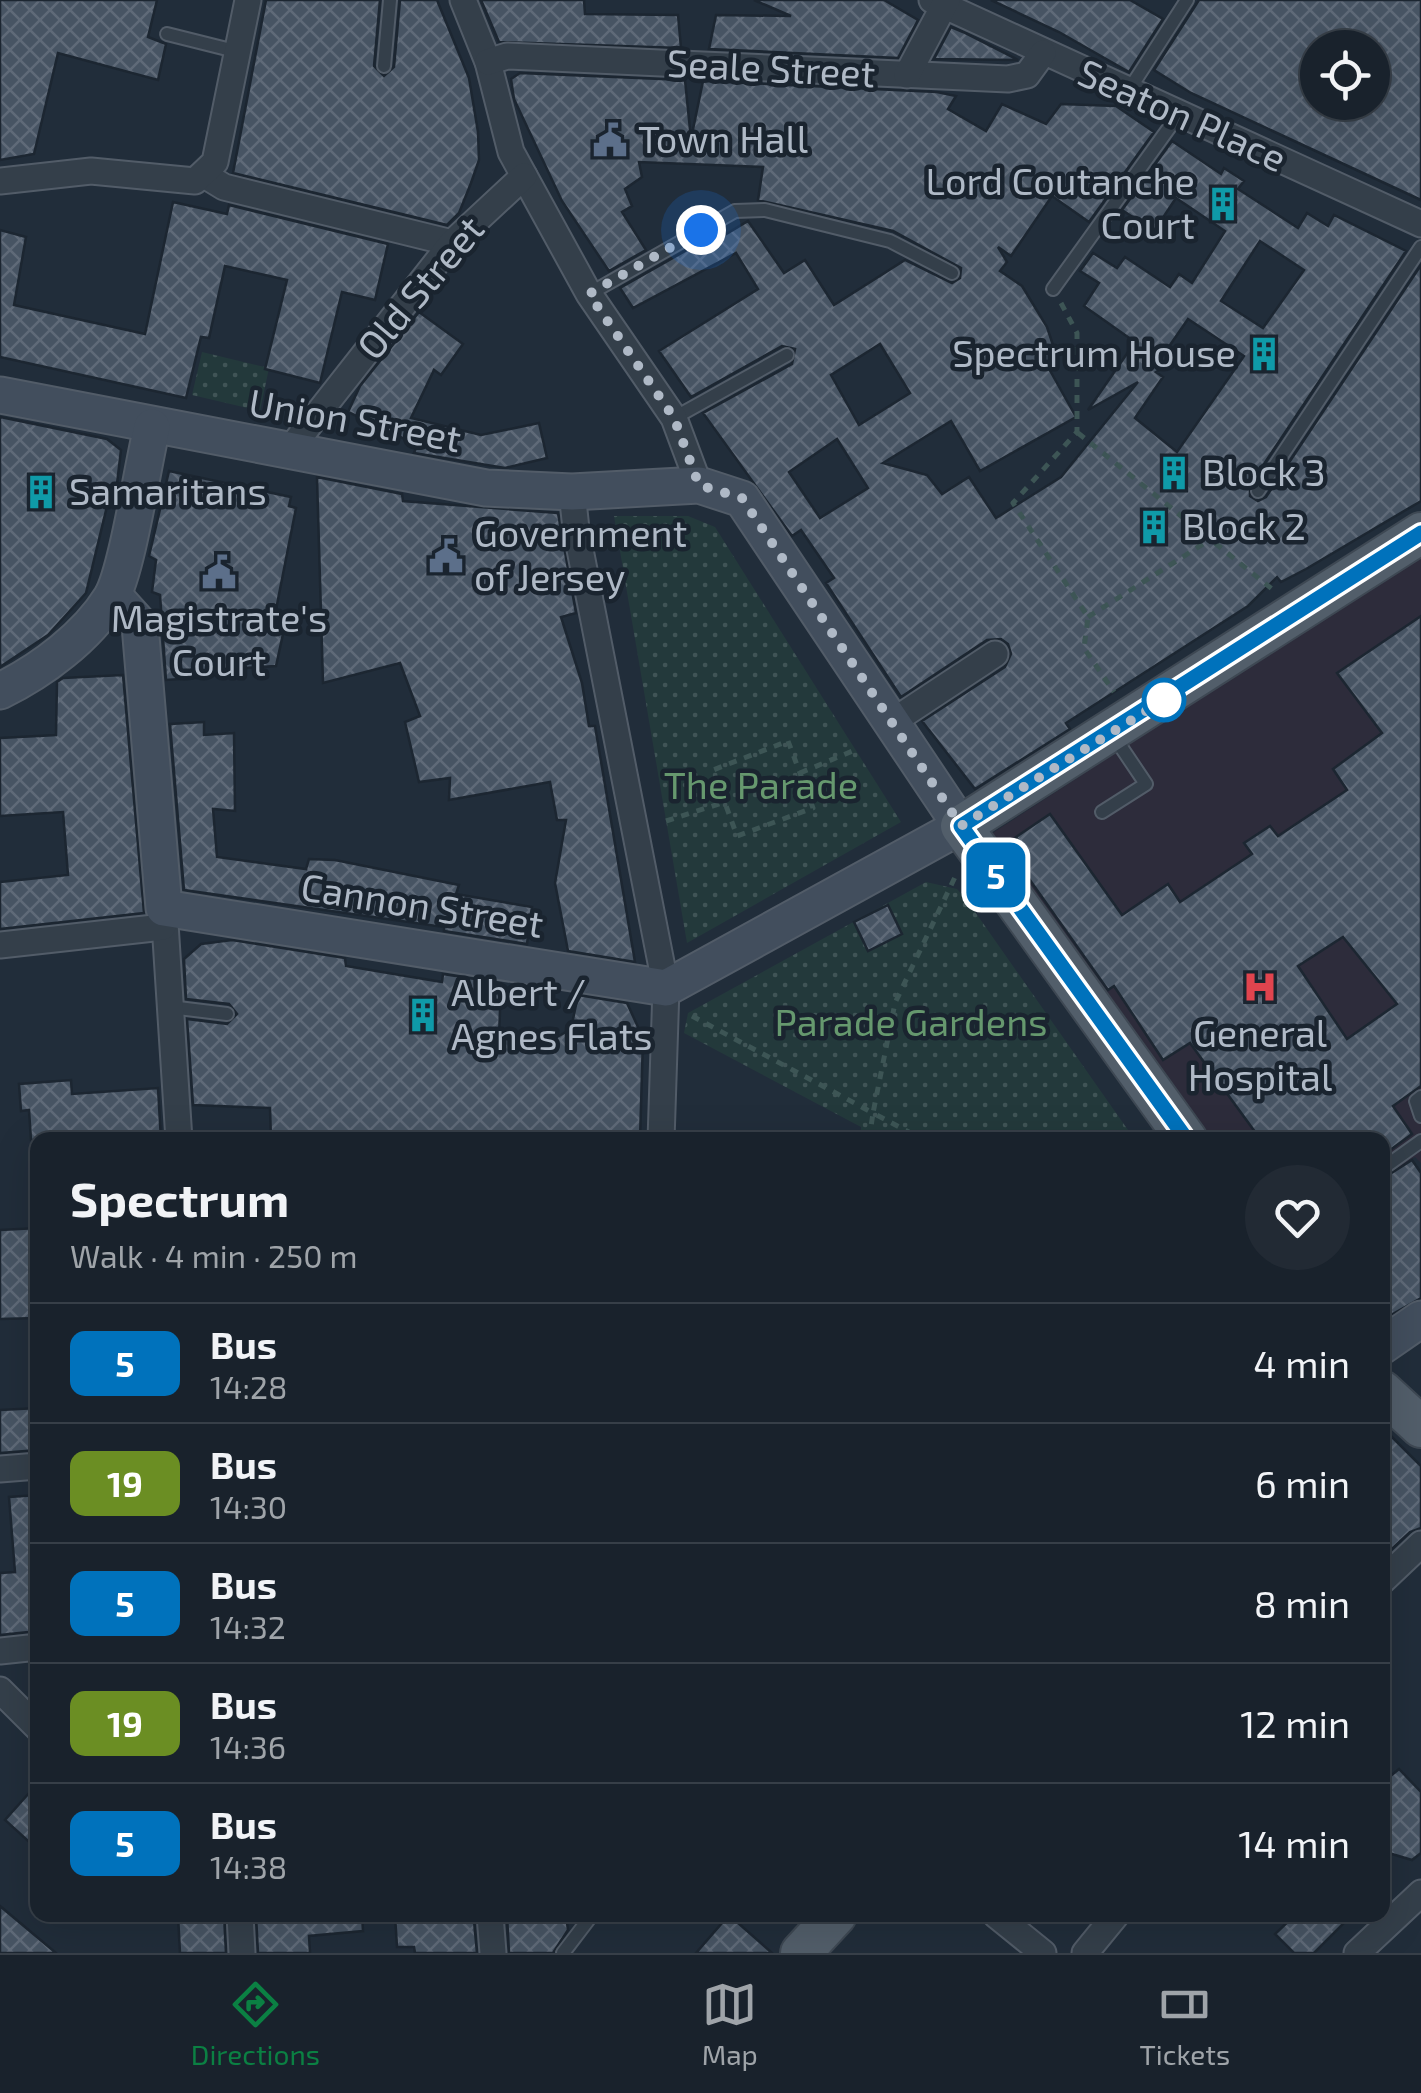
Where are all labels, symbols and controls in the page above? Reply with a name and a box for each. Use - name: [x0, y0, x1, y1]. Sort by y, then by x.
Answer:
- map controls: [1300, 30, 1390, 120]
- button: locate: [1300, 30, 1390, 120]
- street label: Seale Street: [666, 39, 876, 95]
- street label: Seaton Place: [1072, 48, 1294, 180]
- place label: Town Hall: [638, 115, 808, 161]
- public building icon: Town Hall: [591, 121, 629, 159]
- place label: Lord Coutanche Court: [925, 157, 1195, 247]
- building icon: Lord Coutanche Court: [1204, 185, 1242, 223]
- your location: [676, 205, 726, 255]
- street label: Old Street: [346, 206, 493, 368]
- place label: Spectrum House: [952, 329, 1236, 375]
- building icon: Spectrum House: [1245, 335, 1283, 373]
- street label: Union Street: [246, 378, 465, 460]
- place label: Block 3: [1202, 448, 1326, 494]
- building icon: Block 3: [1155, 454, 1193, 492]
- place label: Samaritans: [69, 467, 267, 513]
- building icon: Samaritans: [22, 473, 60, 511]
- place label: Block 2: [1182, 502, 1306, 548]
- building icon: Block 2: [1135, 508, 1173, 546]
- place label: Government of Jersey: [474, 509, 687, 599]
- public building icon: Government of Jersey: [427, 537, 465, 575]
- public building icon: Magistrate's Court: [200, 553, 238, 591]
- place label: Magistrate's Court: [111, 594, 327, 684]
- unlabelled marker: [1143, 679, 1185, 721]
- park label: The Parade: [664, 761, 858, 807]
- line badge: 5: [964, 842, 1028, 908]
- text: 5: [986, 854, 1006, 896]
- street label: Cannon Street: [298, 862, 547, 946]
- place label: Albert / Agnes Flats: [451, 968, 653, 1058]
- hospital icon: General Hospital: [1241, 968, 1279, 1006]
- building icon: Albert / Agnes Flats: [404, 996, 442, 1034]
- park label: Parade Gardens: [774, 998, 1048, 1044]
- place label: General Hospital: [1188, 1009, 1332, 1099]
- button: heart: [1245, 1165, 1350, 1270]
- text: Spectrum: [70, 1169, 289, 1227]
- text: Walk · 4 min · 250 m: [70, 1236, 358, 1274]
- text: Bus: [210, 1321, 277, 1367]
- text: 4 min: [1253, 1340, 1350, 1386]
- text: 5: [115, 1342, 135, 1384]
- text: 14:28: [210, 1367, 287, 1405]
- text: Bus: [210, 1441, 277, 1487]
- text: 6 min: [1255, 1460, 1350, 1506]
- text: 19: [107, 1462, 143, 1504]
- text: 14:30: [210, 1487, 287, 1525]
- text: Bus: [210, 1561, 277, 1607]
- text: 8 min: [1254, 1580, 1350, 1626]
- text: 5: [115, 1582, 135, 1624]
- text: 14:32: [210, 1607, 286, 1645]
- text: Bus: [210, 1681, 277, 1727]
- text: 12 min: [1240, 1700, 1350, 1746]
- text: 19: [107, 1702, 143, 1744]
- text: 14:36: [210, 1727, 286, 1765]
- text: Bus: [210, 1801, 277, 1847]
- text: 14 min: [1238, 1820, 1350, 1866]
- text: 5: [115, 1822, 135, 1864]
- text: 14:38: [210, 1847, 287, 1885]
- tab: Directions: [191, 1977, 320, 2071]
- tab: Map: [702, 1977, 758, 2071]
- tab: Tickets: [1139, 1977, 1230, 2071]

